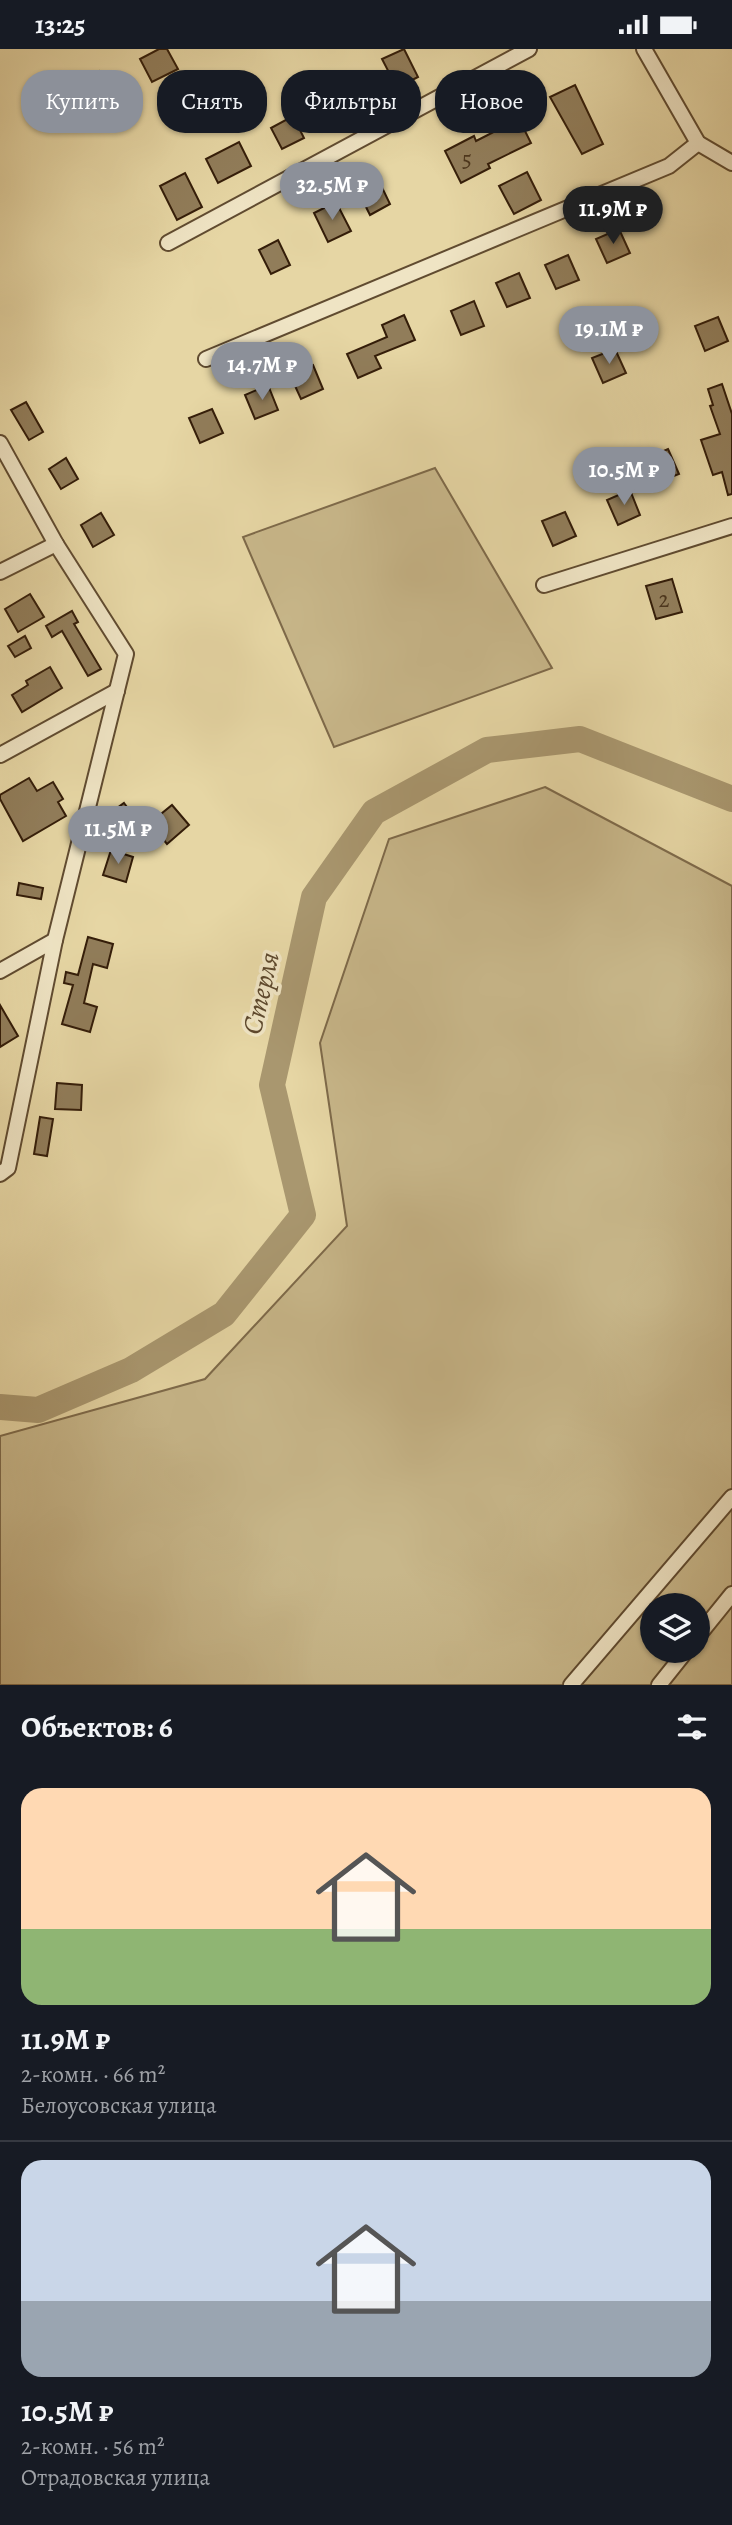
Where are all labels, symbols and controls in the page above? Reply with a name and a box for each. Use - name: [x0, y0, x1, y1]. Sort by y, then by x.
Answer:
- text: 13:25: [35, 7, 85, 42]
- chip: Купить: [21, 70, 143, 133]
- chip: Снять: [157, 70, 267, 133]
- chip: Фильтры: [281, 70, 421, 133]
- chip: Новое: [435, 70, 547, 133]
- house number: 5: [462, 144, 472, 175]
- pin: 32.5M ₽: [267, 163, 397, 222]
- text: 32.5M ₽: [296, 169, 368, 200]
- pin: 11.9M ₽: [548, 187, 678, 246]
- text: 11.9M ₽: [579, 193, 647, 224]
- pin: 19.1M ₽: [544, 307, 674, 366]
- text: 19.1M ₽: [575, 313, 643, 344]
- pin: 14.7M ₽: [197, 343, 327, 402]
- text: 14.7M ₽: [227, 349, 297, 380]
- pin: 10.5M ₽: [559, 447, 689, 507]
- text: 10.5M ₽: [589, 454, 659, 485]
- house number: 2: [659, 584, 670, 615]
- pin: 11.5M ₽: [53, 807, 183, 866]
- text: 11.5M ₽: [84, 813, 152, 844]
- water label: Стерля: [233, 948, 289, 1038]
- map controls: [640, 1593, 710, 1663]
- button: layers: [640, 1593, 710, 1663]
- text: Объектов: 6: [21, 1707, 173, 1747]
- icon: filters: [673, 1708, 711, 1746]
- icon: home: [303, 1834, 429, 1960]
- text: 11.9M ₽: [21, 2019, 110, 2059]
- text: 2-комн. · 66 m²: [21, 2059, 165, 2090]
- text: Белоусовская улица: [21, 2090, 217, 2121]
- icon: home: [303, 2206, 429, 2332]
- text: 10.5M ₽: [21, 2391, 114, 2431]
- text: 2-комн. · 56 m²: [21, 2431, 165, 2462]
- text: Отрадовская улица: [21, 2462, 210, 2493]

